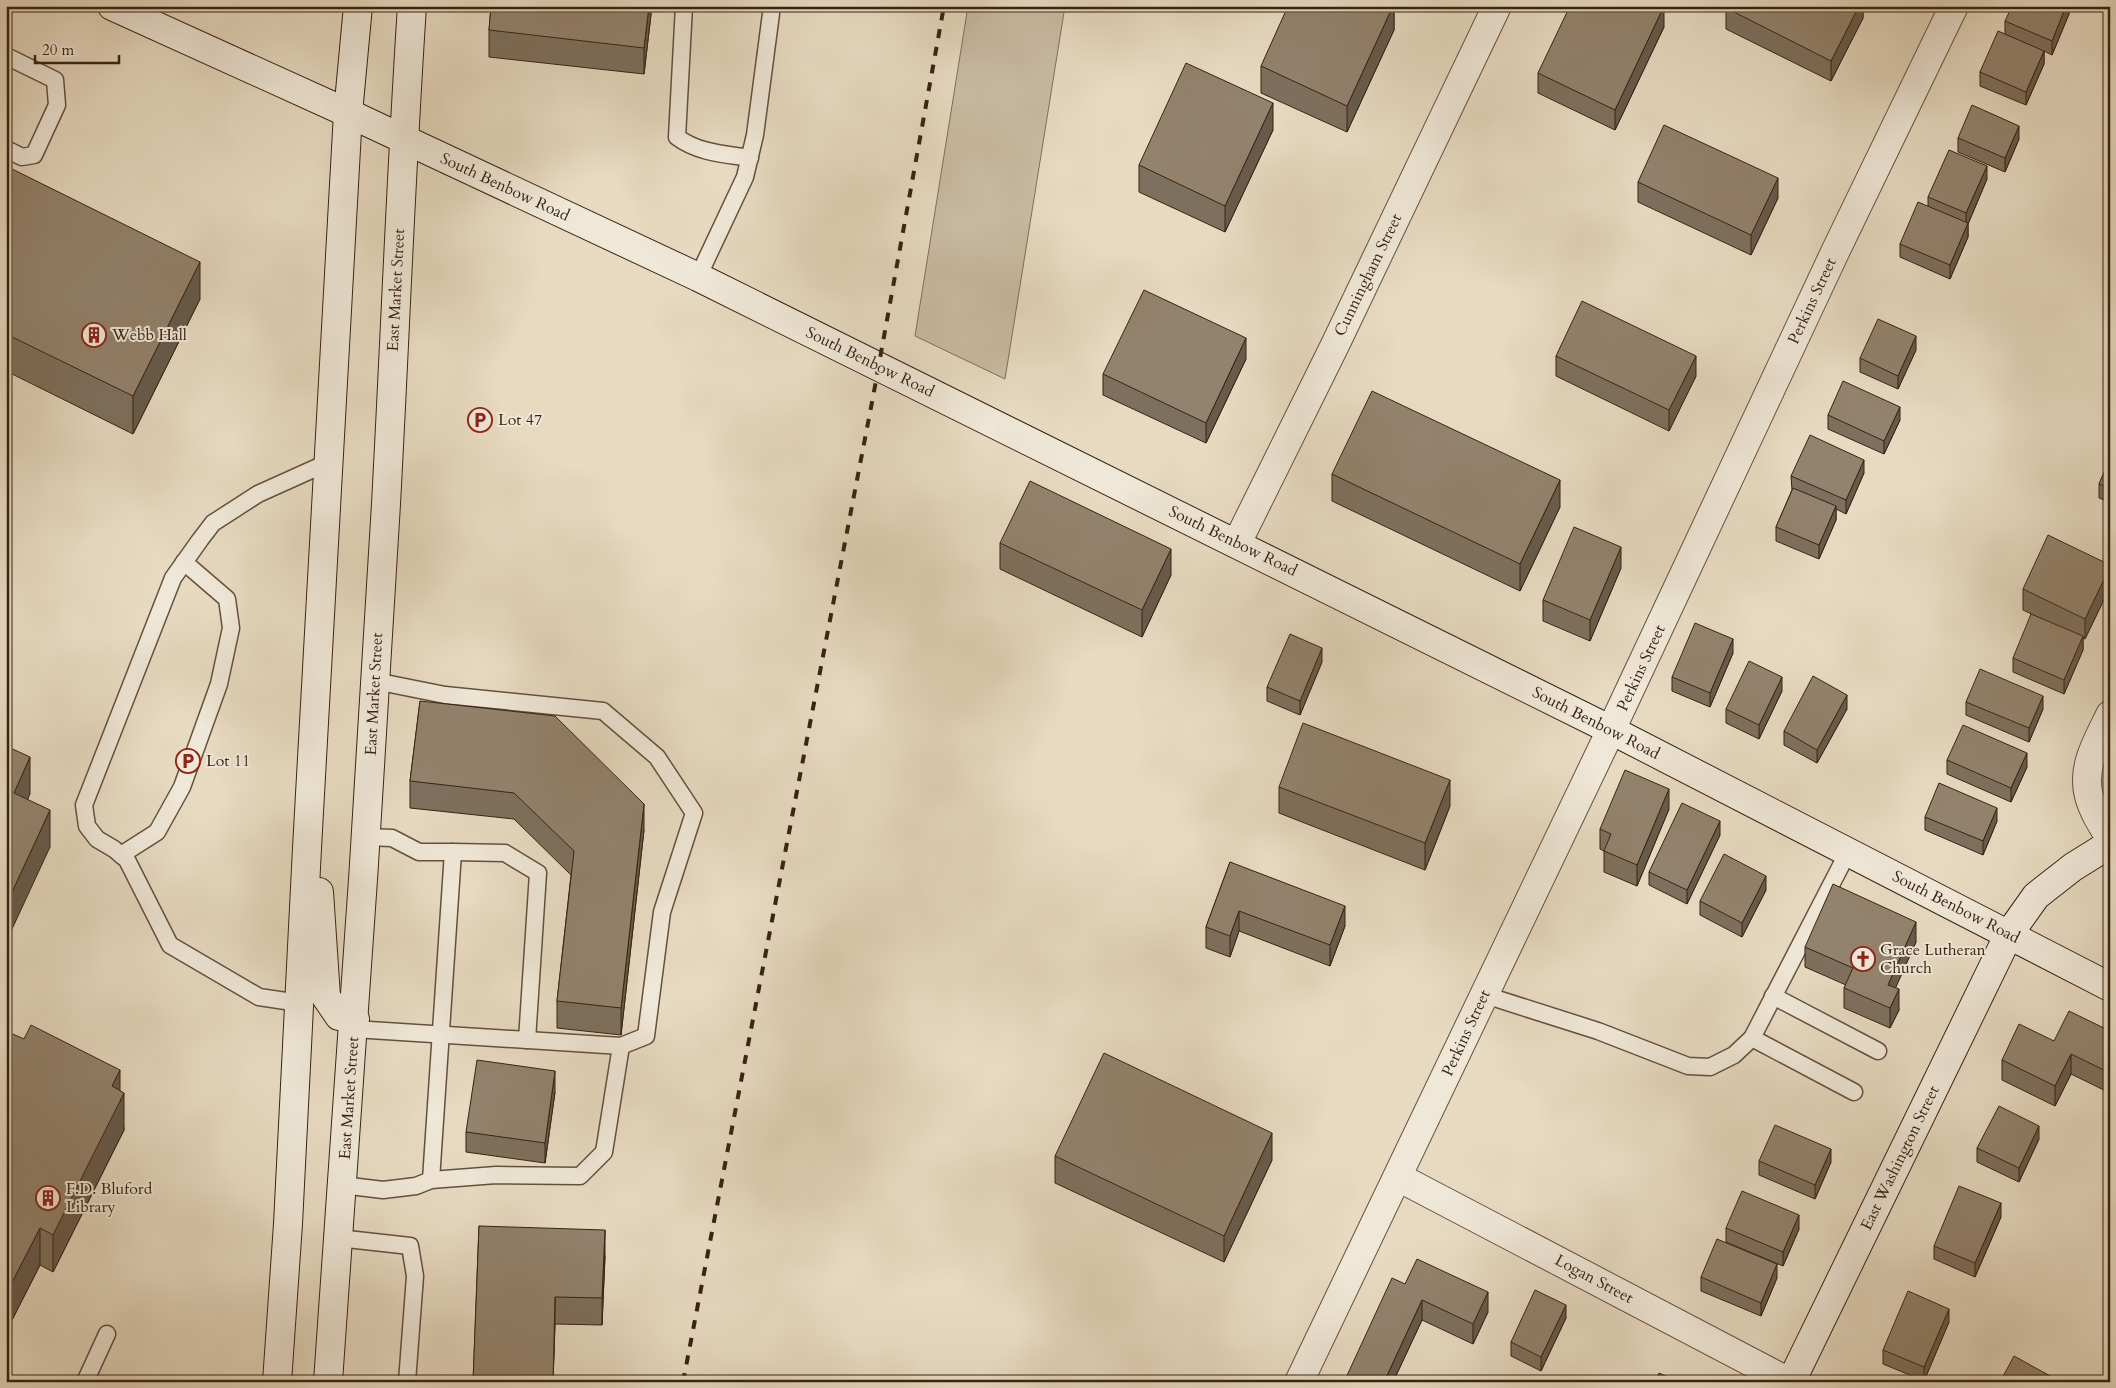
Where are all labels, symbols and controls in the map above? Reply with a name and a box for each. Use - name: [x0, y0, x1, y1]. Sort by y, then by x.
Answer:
- scale bar: [35, 32, 119, 64]
- text: 20 m: [42, 40, 74, 60]
- street label: South Benbow Road: [437, 147, 574, 227]
- street label: Cunningham Street: [1329, 210, 1407, 340]
- street label: East Market Street: [382, 228, 410, 352]
- street label: Perkins Street: [1782, 254, 1842, 348]
- street label: South Benbow Road: [802, 321, 938, 403]
- building icon: Webb Hall: [81, 322, 107, 348]
- place label: Webb Hall: [111, 324, 187, 346]
- parking icon: Lot 47: [467, 407, 493, 433]
- place label: Lot 47: [498, 409, 542, 431]
- street label: South Benbow Road: [1165, 500, 1301, 582]
- street label: Perkins Street: [1611, 621, 1671, 715]
- street label: East Market Street: [360, 632, 388, 756]
- street label: South Benbow Road: [1528, 681, 1664, 765]
- parking icon: Lot 11: [175, 748, 201, 774]
- place label: Lot 11: [206, 750, 250, 772]
- street label: South Benbow Road: [1888, 865, 2024, 949]
- place label: Grace Lutheran Church: [1880, 939, 1986, 979]
- church icon: Grace Lutheran Church: [1850, 946, 1876, 972]
- street label: Perkins Street: [1436, 986, 1496, 1080]
- street label: East Market Street: [334, 1036, 364, 1160]
- street label: East Washington Street: [1855, 1082, 1945, 1234]
- place label: F.D. Bluford Library: [66, 1178, 153, 1218]
- building icon: F.D. Bluford Library: [35, 1185, 61, 1211]
- street label: Logan Street: [1551, 1249, 1637, 1309]

